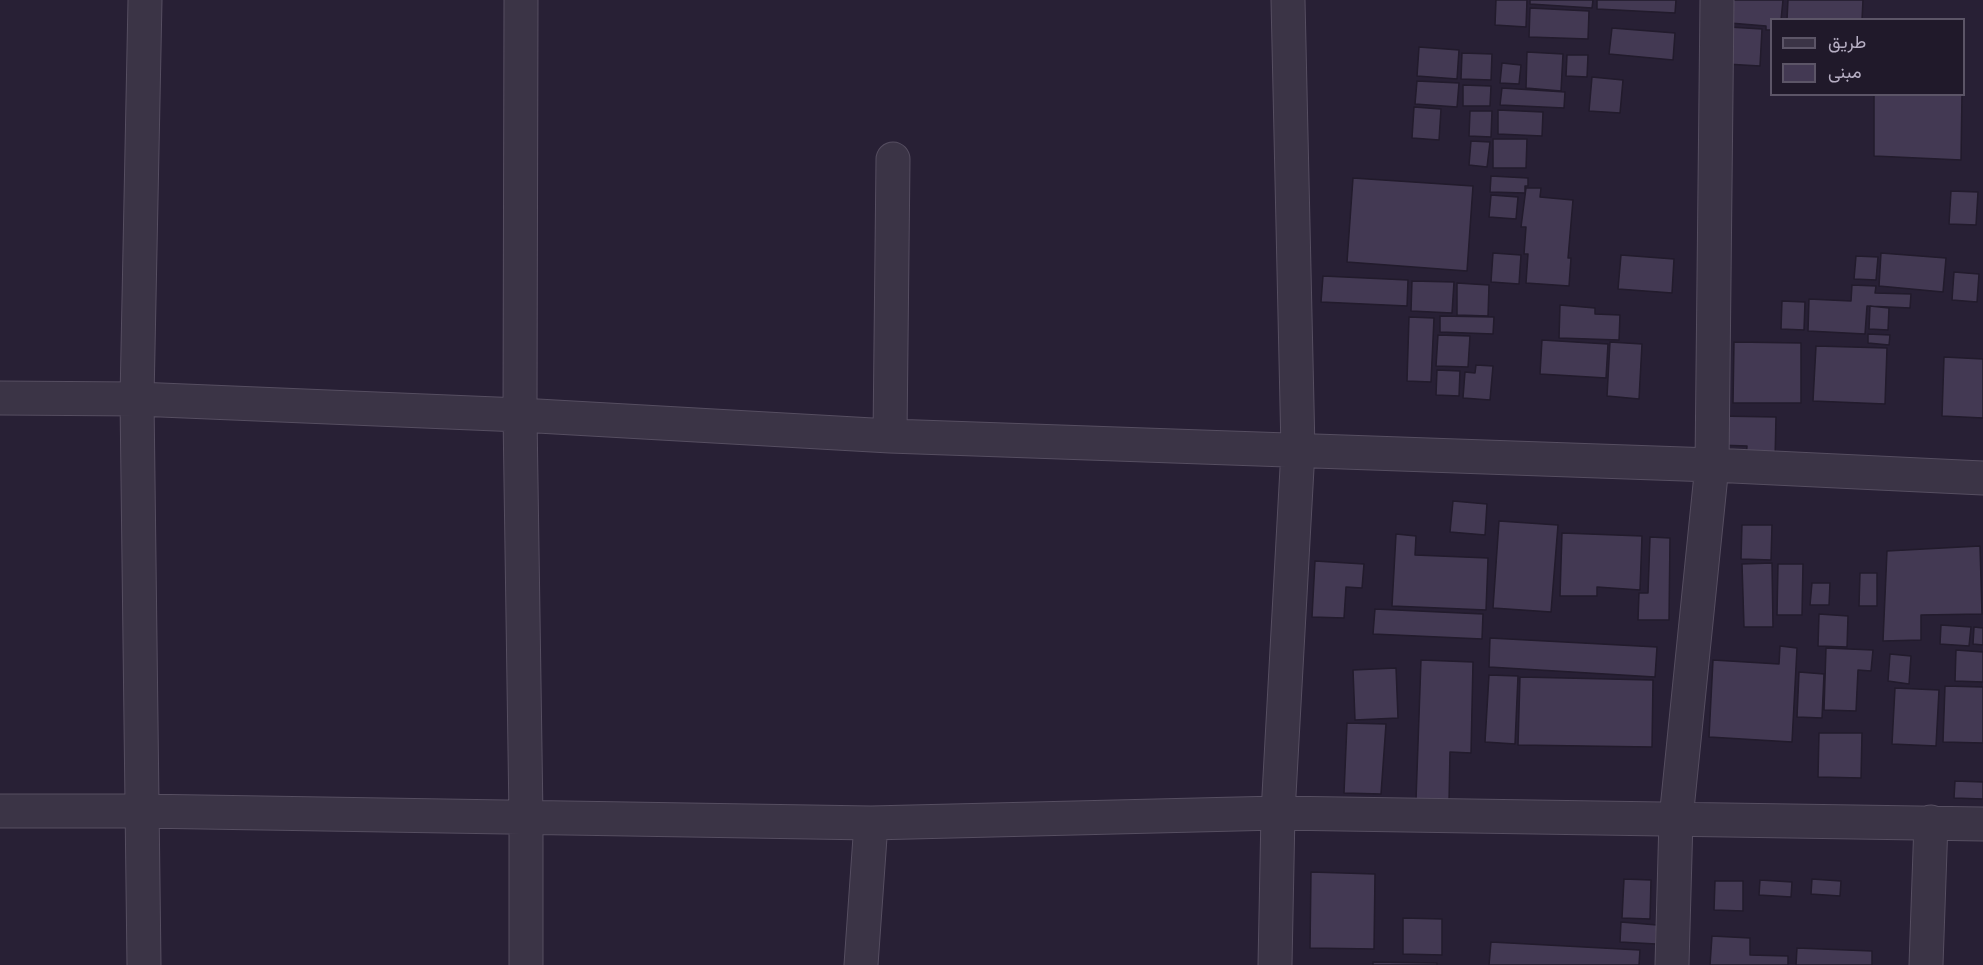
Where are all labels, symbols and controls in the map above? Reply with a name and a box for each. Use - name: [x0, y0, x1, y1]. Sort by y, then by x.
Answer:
- legend: [1770, 18, 1965, 96]
- text: طريق: [1828, 29, 1866, 53]
- text: مبنى: [1828, 59, 1862, 83]

